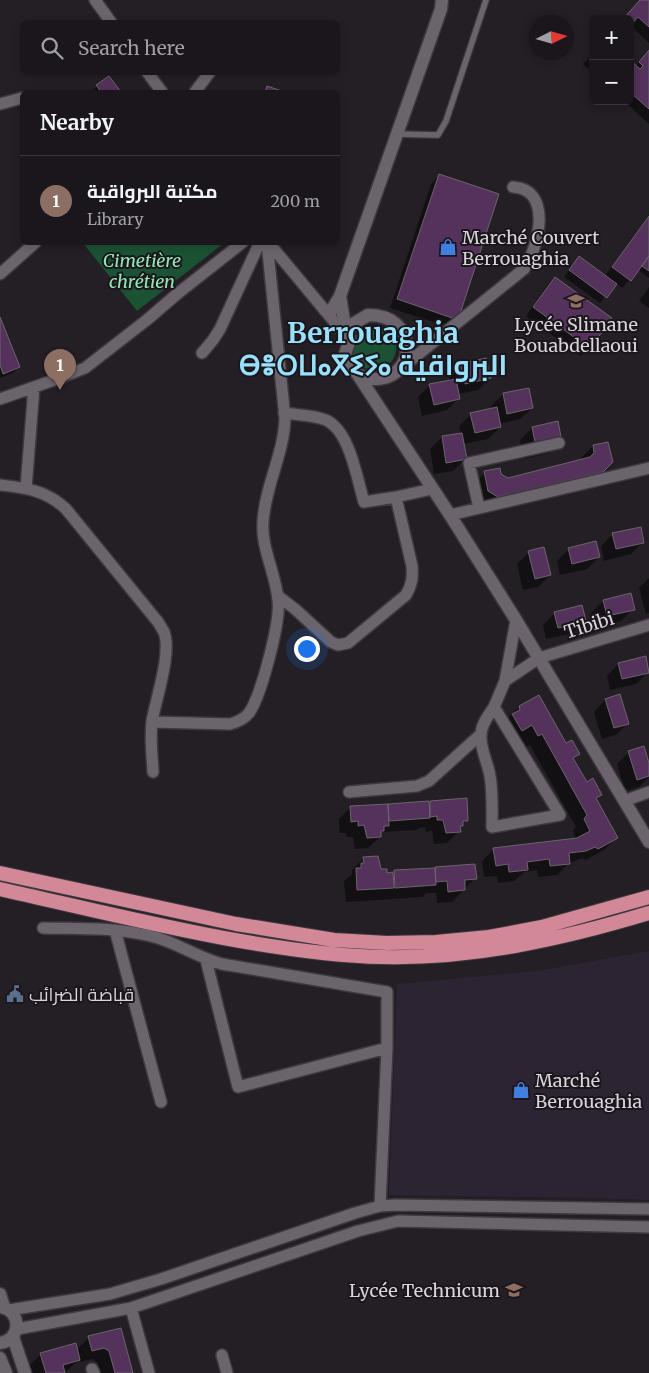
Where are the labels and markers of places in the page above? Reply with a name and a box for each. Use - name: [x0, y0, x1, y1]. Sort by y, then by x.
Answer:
- place label: Marché Couvert Berrouaghia: [462, 226, 599, 270]
- shop icon: Marché Couvert Berrouaghia: [438, 237, 458, 257]
- school or university icon: Lycée Slimane Bouabdellaoui: [566, 291, 586, 311]
- place label: Lycée Slimane Bouabdellaoui: [514, 313, 638, 357]
- pin: 1: [44, 349, 76, 390]
- place label: قباضة الضرائب: [29, 983, 134, 1006]
- public building icon: قباضة الضرائب: [5, 984, 25, 1004]
- place label: Marché Berrouaghia: [535, 1069, 642, 1113]
- shop icon: Marché Berrouaghia: [511, 1080, 531, 1100]
- place label: Lycée Technicum: [349, 1279, 500, 1302]
- school or university icon: Lycée Technicum: [504, 1280, 524, 1300]

